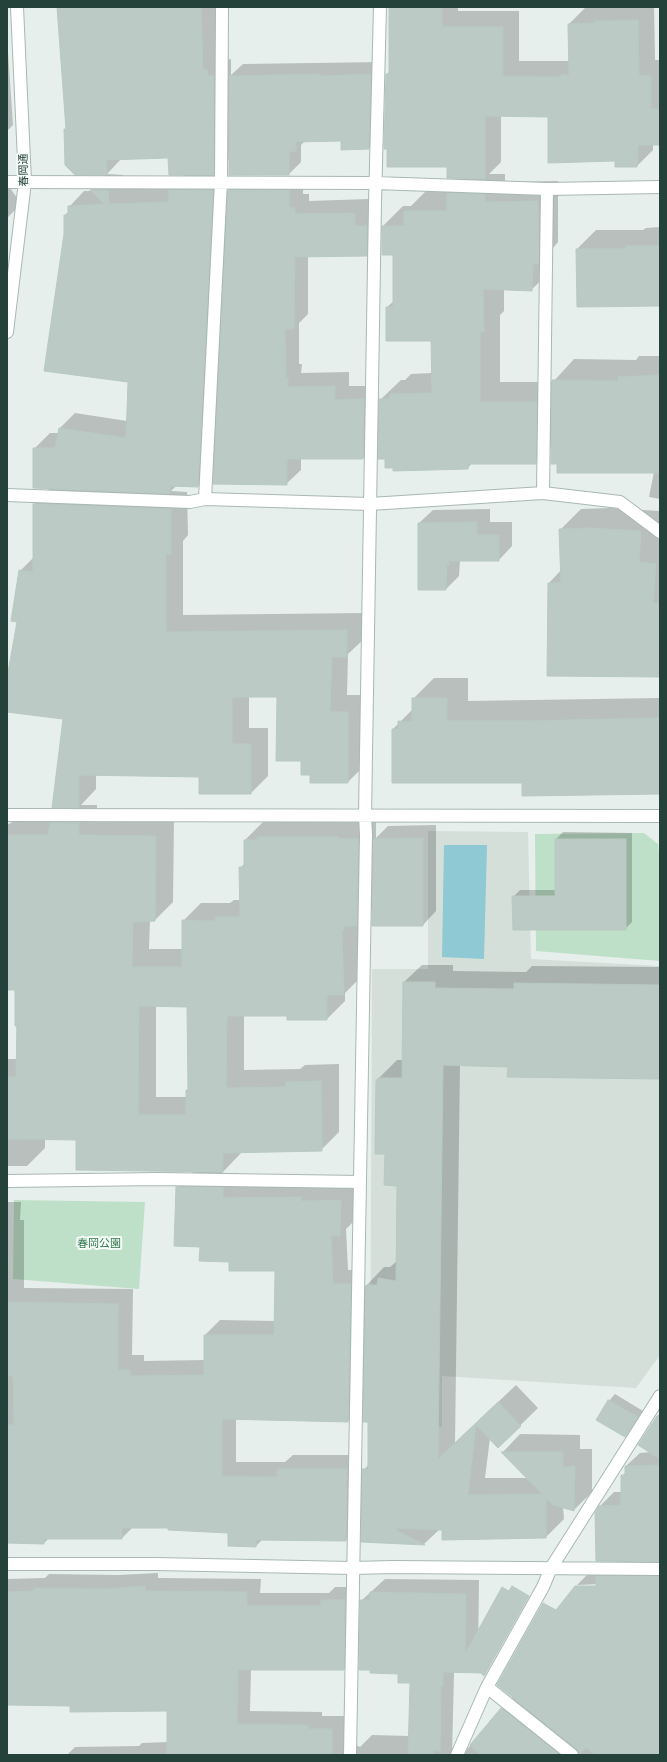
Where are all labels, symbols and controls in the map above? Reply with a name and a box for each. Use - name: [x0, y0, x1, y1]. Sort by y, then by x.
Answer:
- street label: 春岡通: [17, 153, 31, 187]
- park label: 春岡公園: [77, 1237, 121, 1251]

